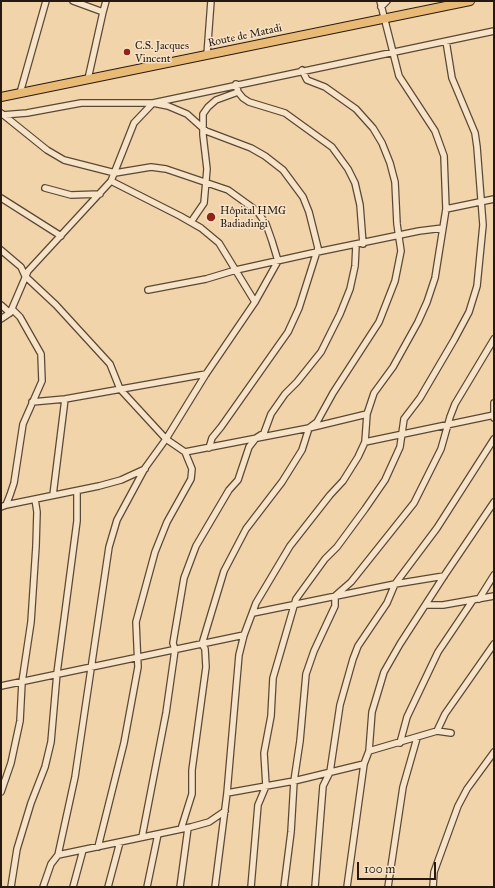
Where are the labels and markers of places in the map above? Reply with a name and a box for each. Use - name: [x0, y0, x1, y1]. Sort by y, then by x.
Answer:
- place label: C.S. Jacques Vincent: [135, 39, 189, 65]
- marker: C.S. Jacques Vincent: [122, 47, 132, 57]
- place label: Hôpital HMG Badiadingi: [220, 204, 286, 230]
- marker: Hôpital HMG Badiadingi: [205, 211, 217, 223]

